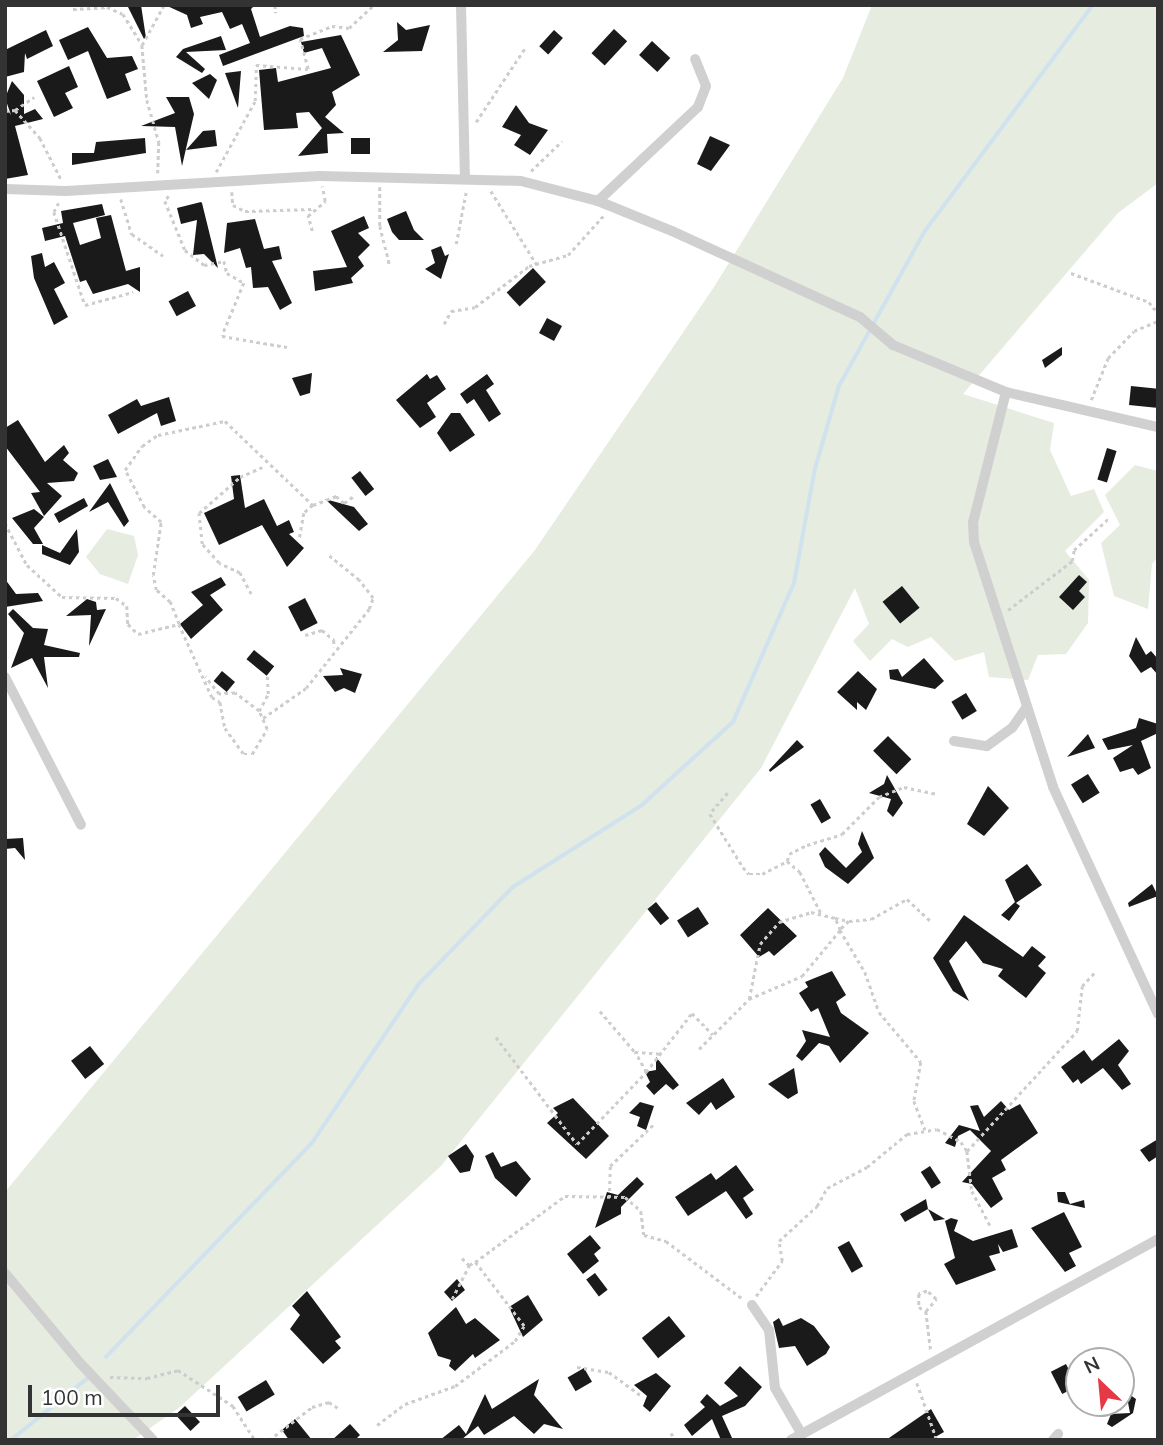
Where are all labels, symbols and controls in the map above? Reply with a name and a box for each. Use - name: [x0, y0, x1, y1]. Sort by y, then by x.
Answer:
- north arrow: [1065, 1347, 1135, 1417]
- text: N: [1080, 1351, 1103, 1379]
- scale bar: [32, 1372, 224, 1416]
- text: 100 m: [41, 1384, 103, 1410]

